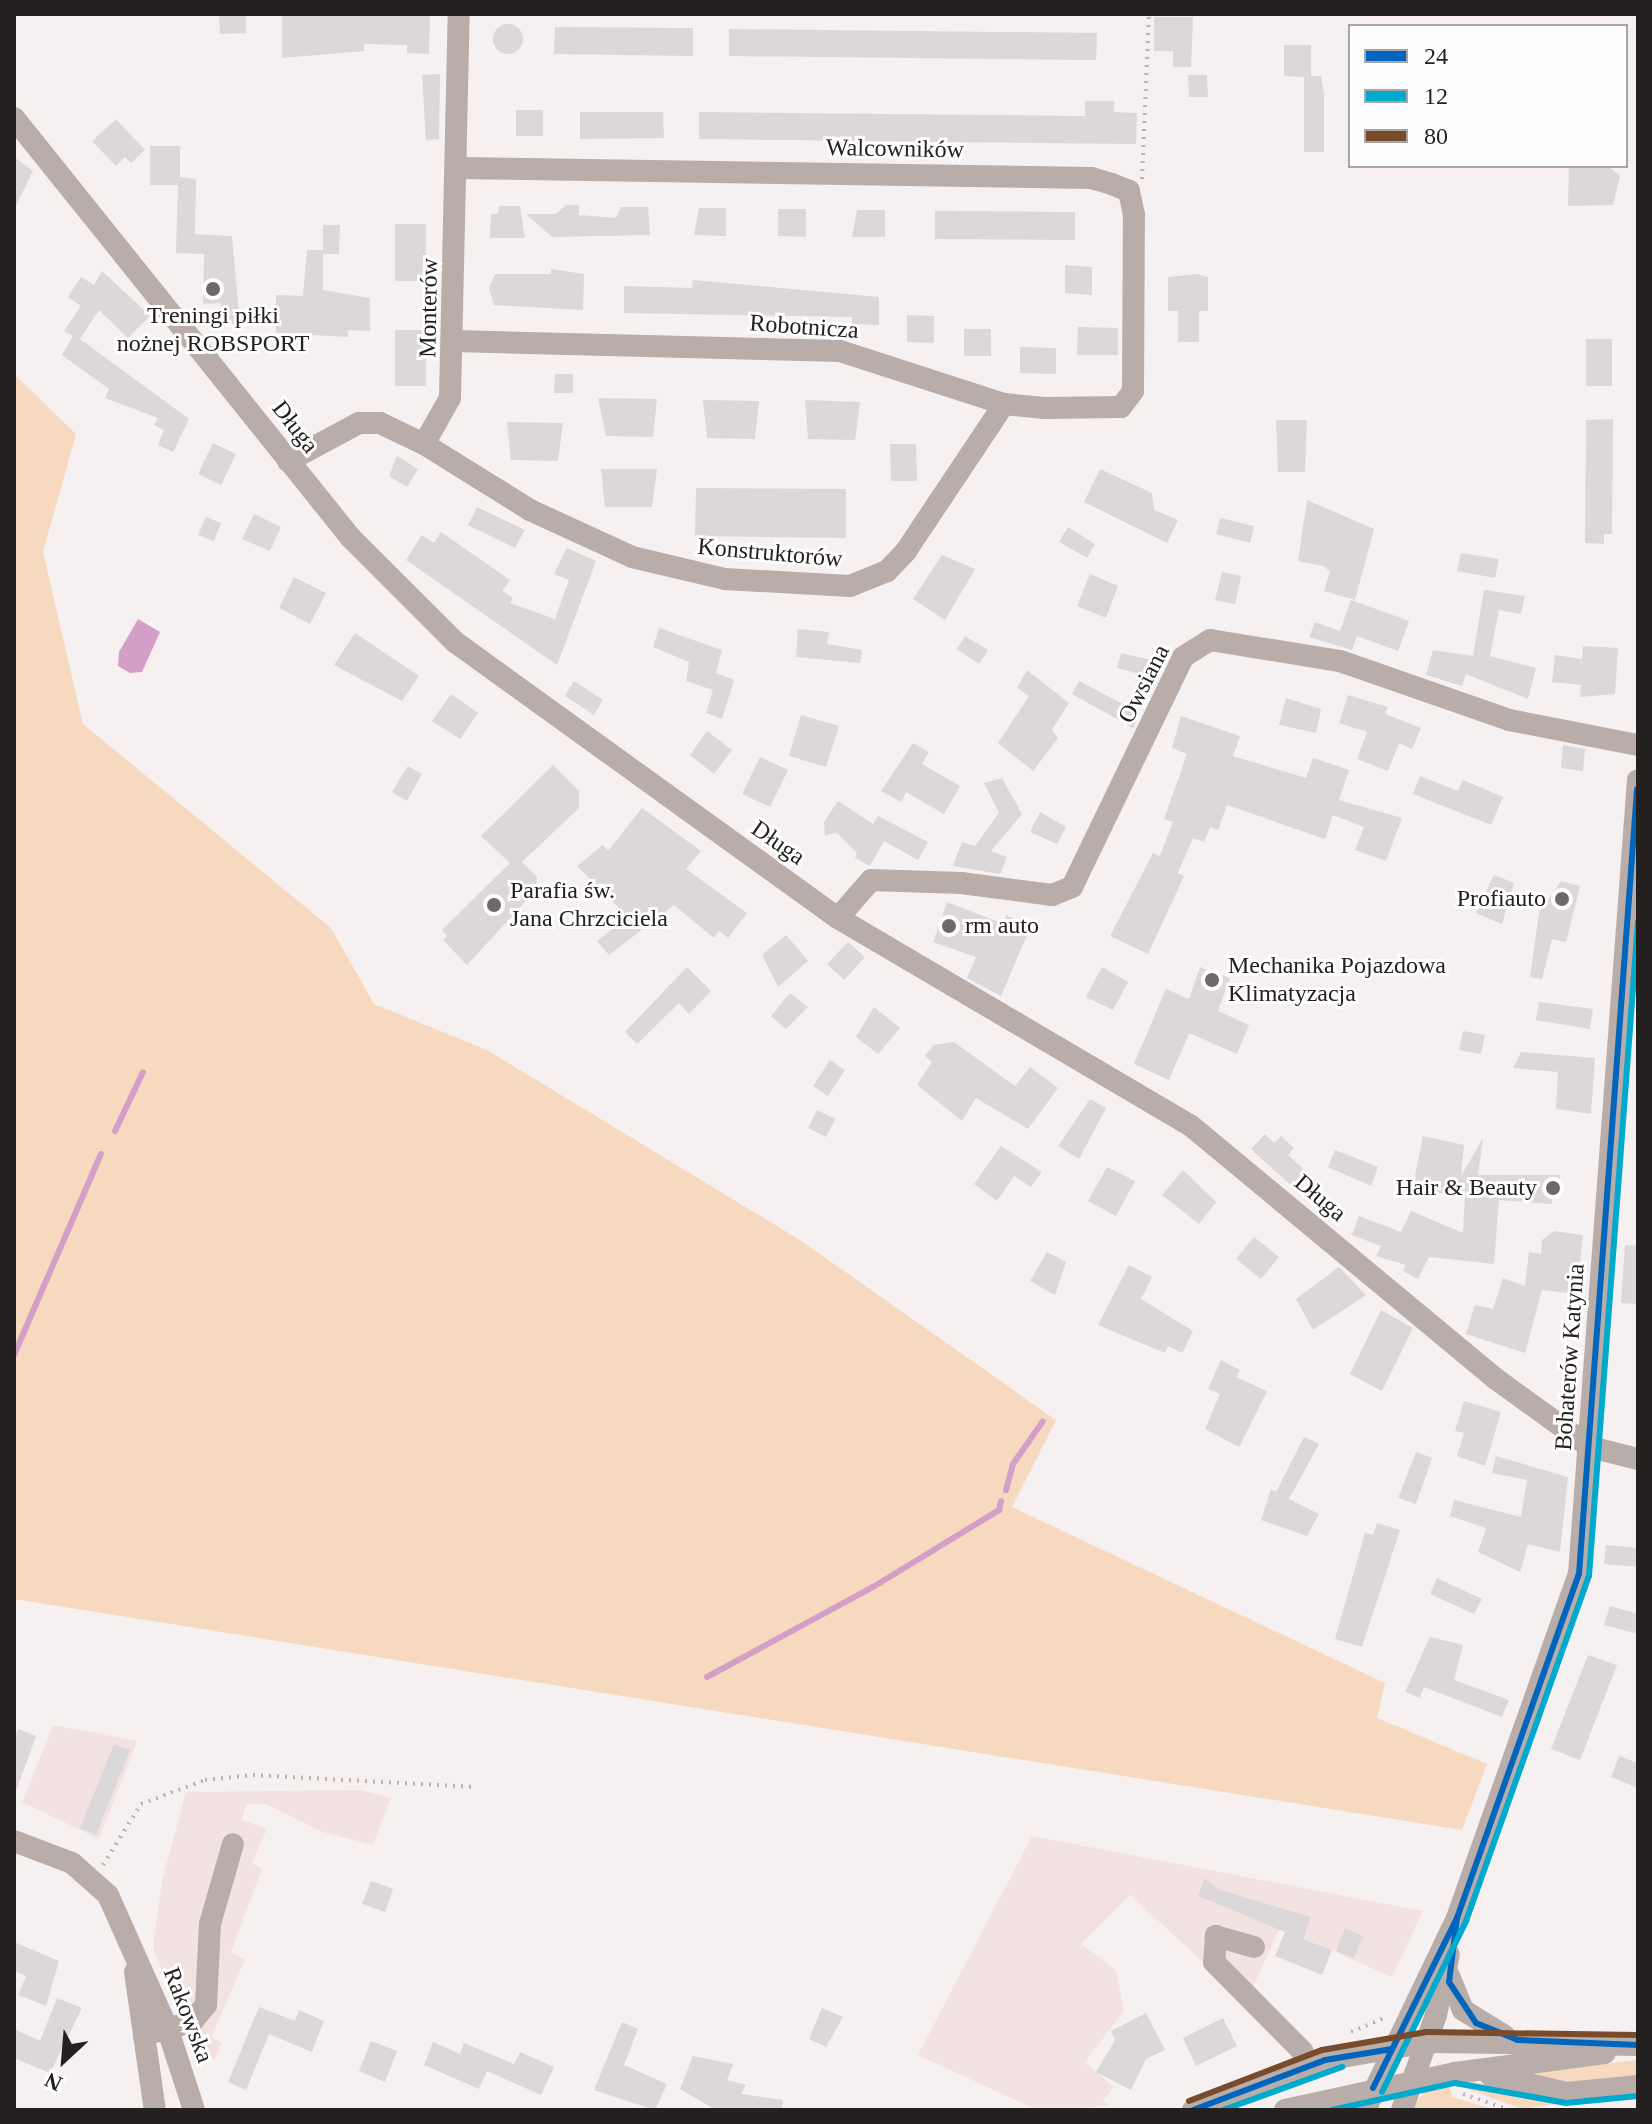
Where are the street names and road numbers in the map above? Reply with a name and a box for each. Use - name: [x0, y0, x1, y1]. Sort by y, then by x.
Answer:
- street label: Walcowników: [826, 133, 964, 165]
- street label: Monterów: [414, 258, 444, 358]
- street label: Robotnicza: [748, 309, 860, 345]
- street label: Długa: [266, 395, 324, 459]
- street label: Konstruktorów: [696, 532, 844, 574]
- street label: Owsiana: [1112, 640, 1176, 728]
- street label: Długa: [746, 814, 810, 872]
- street label: Długa: [1288, 1168, 1352, 1228]
- street label: Bohaterów Katynia: [1549, 1263, 1591, 1451]
- street label: Rakowska: [157, 1963, 219, 2067]

